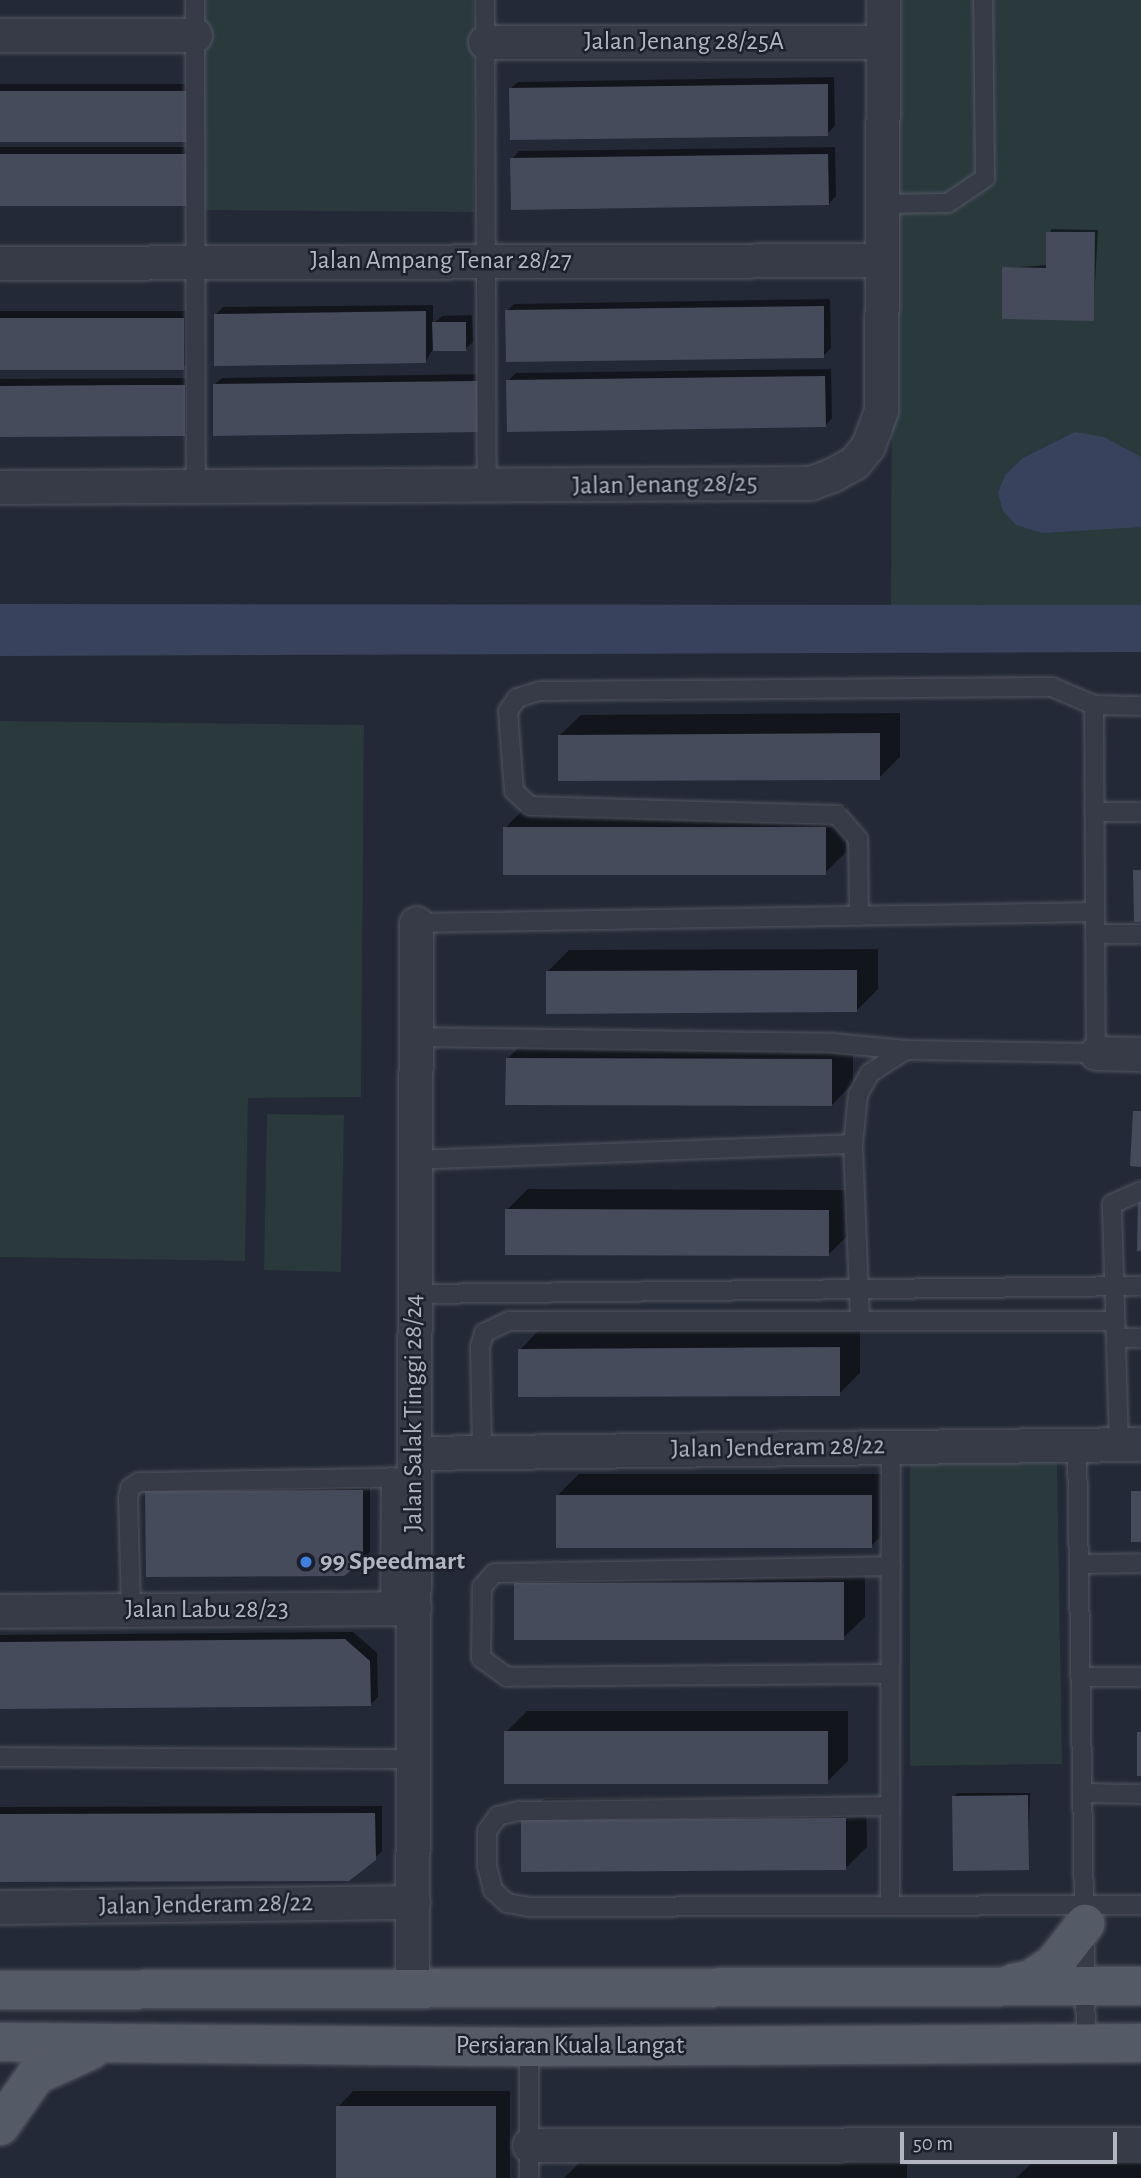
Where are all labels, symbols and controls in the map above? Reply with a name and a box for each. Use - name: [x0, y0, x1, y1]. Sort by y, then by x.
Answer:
- street label: Jalan Jenang 28/25A: [584, 26, 784, 58]
- street label: Jalan Ampang Tenar 28/27: [310, 245, 572, 277]
- street label: Jalan Jenang 28/25: [572, 468, 758, 502]
- street label: Jalan Salak Tinggi 28/24: [398, 1294, 430, 1532]
- street label: Jalan Jenderam 28/22: [671, 1431, 885, 1465]
- place label: 99 Speedmart: [320, 1546, 465, 1578]
- marker: 99 Speedmart: [298, 1554, 314, 1570]
- street label: Jalan Labu 28/23: [125, 1594, 289, 1626]
- street label: Jalan Jenderam 28/22: [99, 1888, 313, 1922]
- street label: Persiaran Kuala Langat: [456, 2030, 684, 2062]
- scale bar: [903, 2118, 1120, 2162]
- text: 50 m: [913, 2133, 953, 2154]

